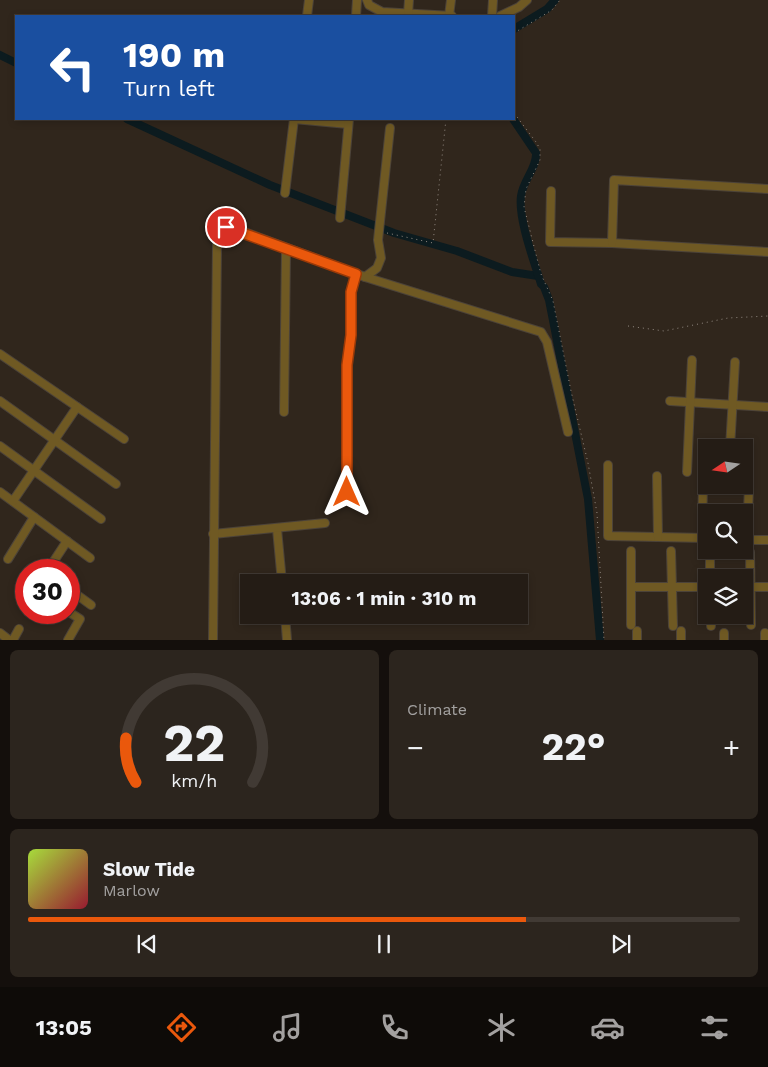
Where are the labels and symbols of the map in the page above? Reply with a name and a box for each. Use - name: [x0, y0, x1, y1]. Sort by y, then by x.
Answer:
- pin: [205, 206, 247, 248]
- north arrow: [698, 439, 752, 494]
- position arrow: [320, 465, 372, 517]
- speed limit sign: 30: [15, 559, 80, 624]

